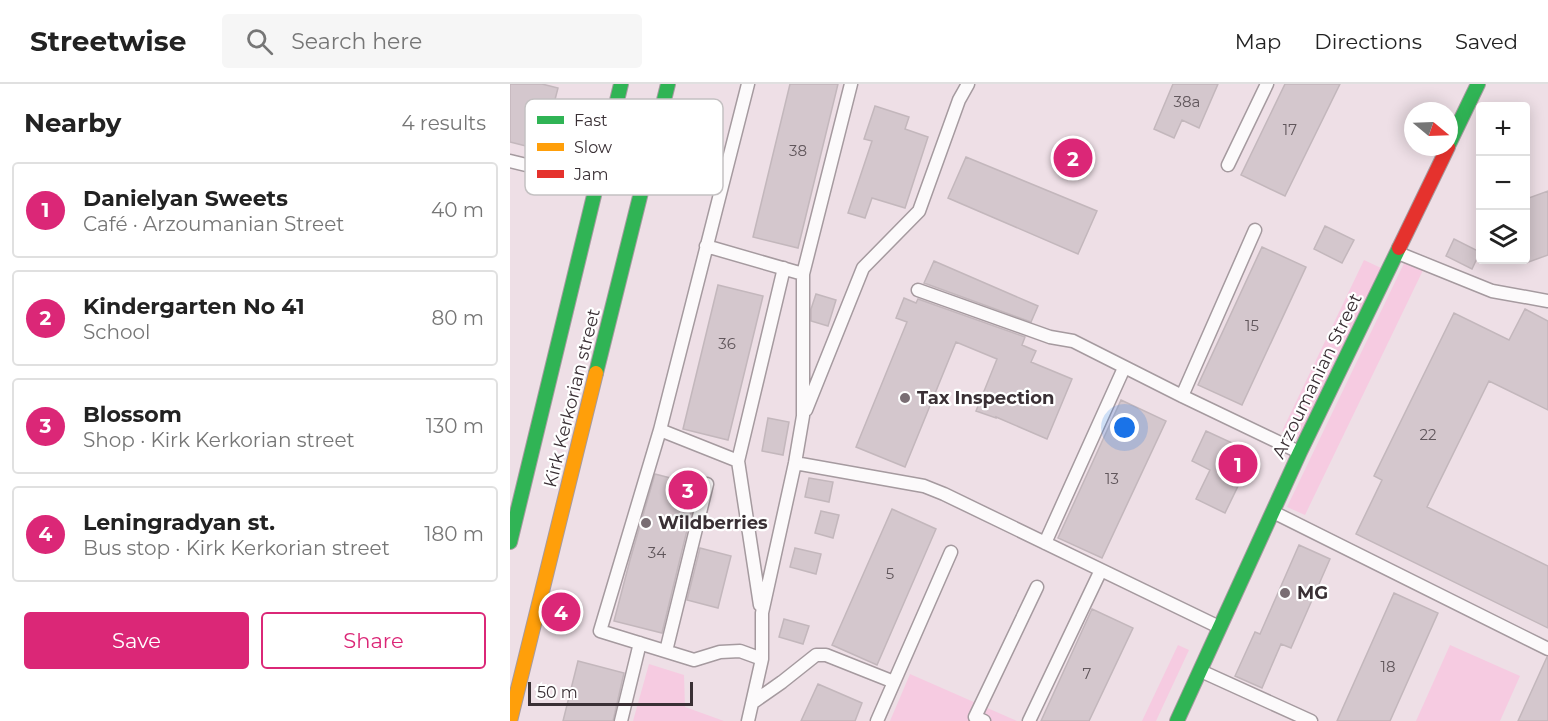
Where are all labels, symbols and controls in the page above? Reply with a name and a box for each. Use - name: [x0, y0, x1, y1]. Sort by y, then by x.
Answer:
- search box: [222, 14, 642, 68]
- text: Streetwise: [30, 24, 186, 58]
- icon: search: [243, 25, 276, 58]
- text: Search here: [291, 28, 422, 55]
- text: Map: [1235, 29, 1281, 54]
- text: Directions: [1314, 29, 1422, 54]
- text: Saved: [1455, 29, 1518, 54]
- house number: 38a: [1174, 92, 1200, 111]
- legend: [525, 99, 723, 195]
- north arrow: [1404, 102, 1458, 156]
- map controls: [1476, 102, 1530, 264]
- button: +: [1476, 102, 1530, 156]
- text: Nearby: [24, 107, 121, 139]
- text: 4 results: [401, 111, 486, 135]
- text: Fast: [574, 111, 608, 130]
- house number: 17: [1283, 120, 1297, 139]
- pin: 2: [1054, 136, 1092, 181]
- text: Slow: [574, 138, 612, 157]
- house number: 38: [789, 141, 807, 160]
- button: −: [1476, 156, 1530, 210]
- text: Jam: [573, 165, 608, 184]
- text: Danielyan Sweets: [83, 185, 288, 212]
- text: 1: [42, 198, 49, 222]
- text: 40 m: [431, 198, 484, 222]
- button: layers: [1476, 210, 1530, 264]
- text: Café · Arzoumanian Street: [83, 212, 344, 236]
- street label: Arzoumanian Street: [1267, 290, 1367, 462]
- text: Kindergarten No 41: [83, 293, 305, 320]
- text: 2: [40, 306, 51, 330]
- text: 80 m: [432, 306, 484, 330]
- street label: Kirk Kerkorian street: [539, 306, 605, 490]
- house number: 15: [1245, 316, 1259, 335]
- text: School: [83, 320, 150, 344]
- house number: 36: [718, 334, 736, 353]
- place label: Tax Inspection: [917, 387, 1055, 409]
- marker: Tax Inspection: [898, 391, 912, 405]
- text: Blossom: [83, 401, 182, 428]
- your location: [1110, 413, 1139, 442]
- text: 3: [40, 414, 51, 438]
- text: 130 m: [426, 414, 484, 438]
- house number: 22: [1419, 425, 1437, 444]
- text: Shop · Kirk Kerkorian street: [83, 428, 355, 452]
- pin: 1: [1218, 442, 1258, 487]
- pin: 3: [668, 468, 708, 512]
- house number: 13: [1105, 469, 1119, 488]
- text: Leningradyan st.: [83, 509, 275, 536]
- place label: Wildberries: [658, 512, 768, 534]
- marker: Wildberries: [639, 516, 653, 530]
- text: 4: [39, 522, 52, 546]
- text: 180 m: [424, 522, 484, 546]
- text: Bus stop · Kirk Kerkorian street: [83, 536, 390, 560]
- house number: 34: [648, 543, 666, 562]
- house number: 5: [886, 564, 894, 583]
- place label: MG: [1297, 582, 1328, 604]
- marker: MG: [1278, 586, 1292, 600]
- pin: 4: [542, 590, 580, 634]
- button: Save: [24, 612, 249, 669]
- button: Share: [261, 612, 486, 669]
- house number: 18: [1381, 657, 1396, 676]
- house number: 7: [1083, 664, 1092, 683]
- scale bar: [528, 679, 693, 706]
- text: 50 m: [537, 683, 578, 702]

